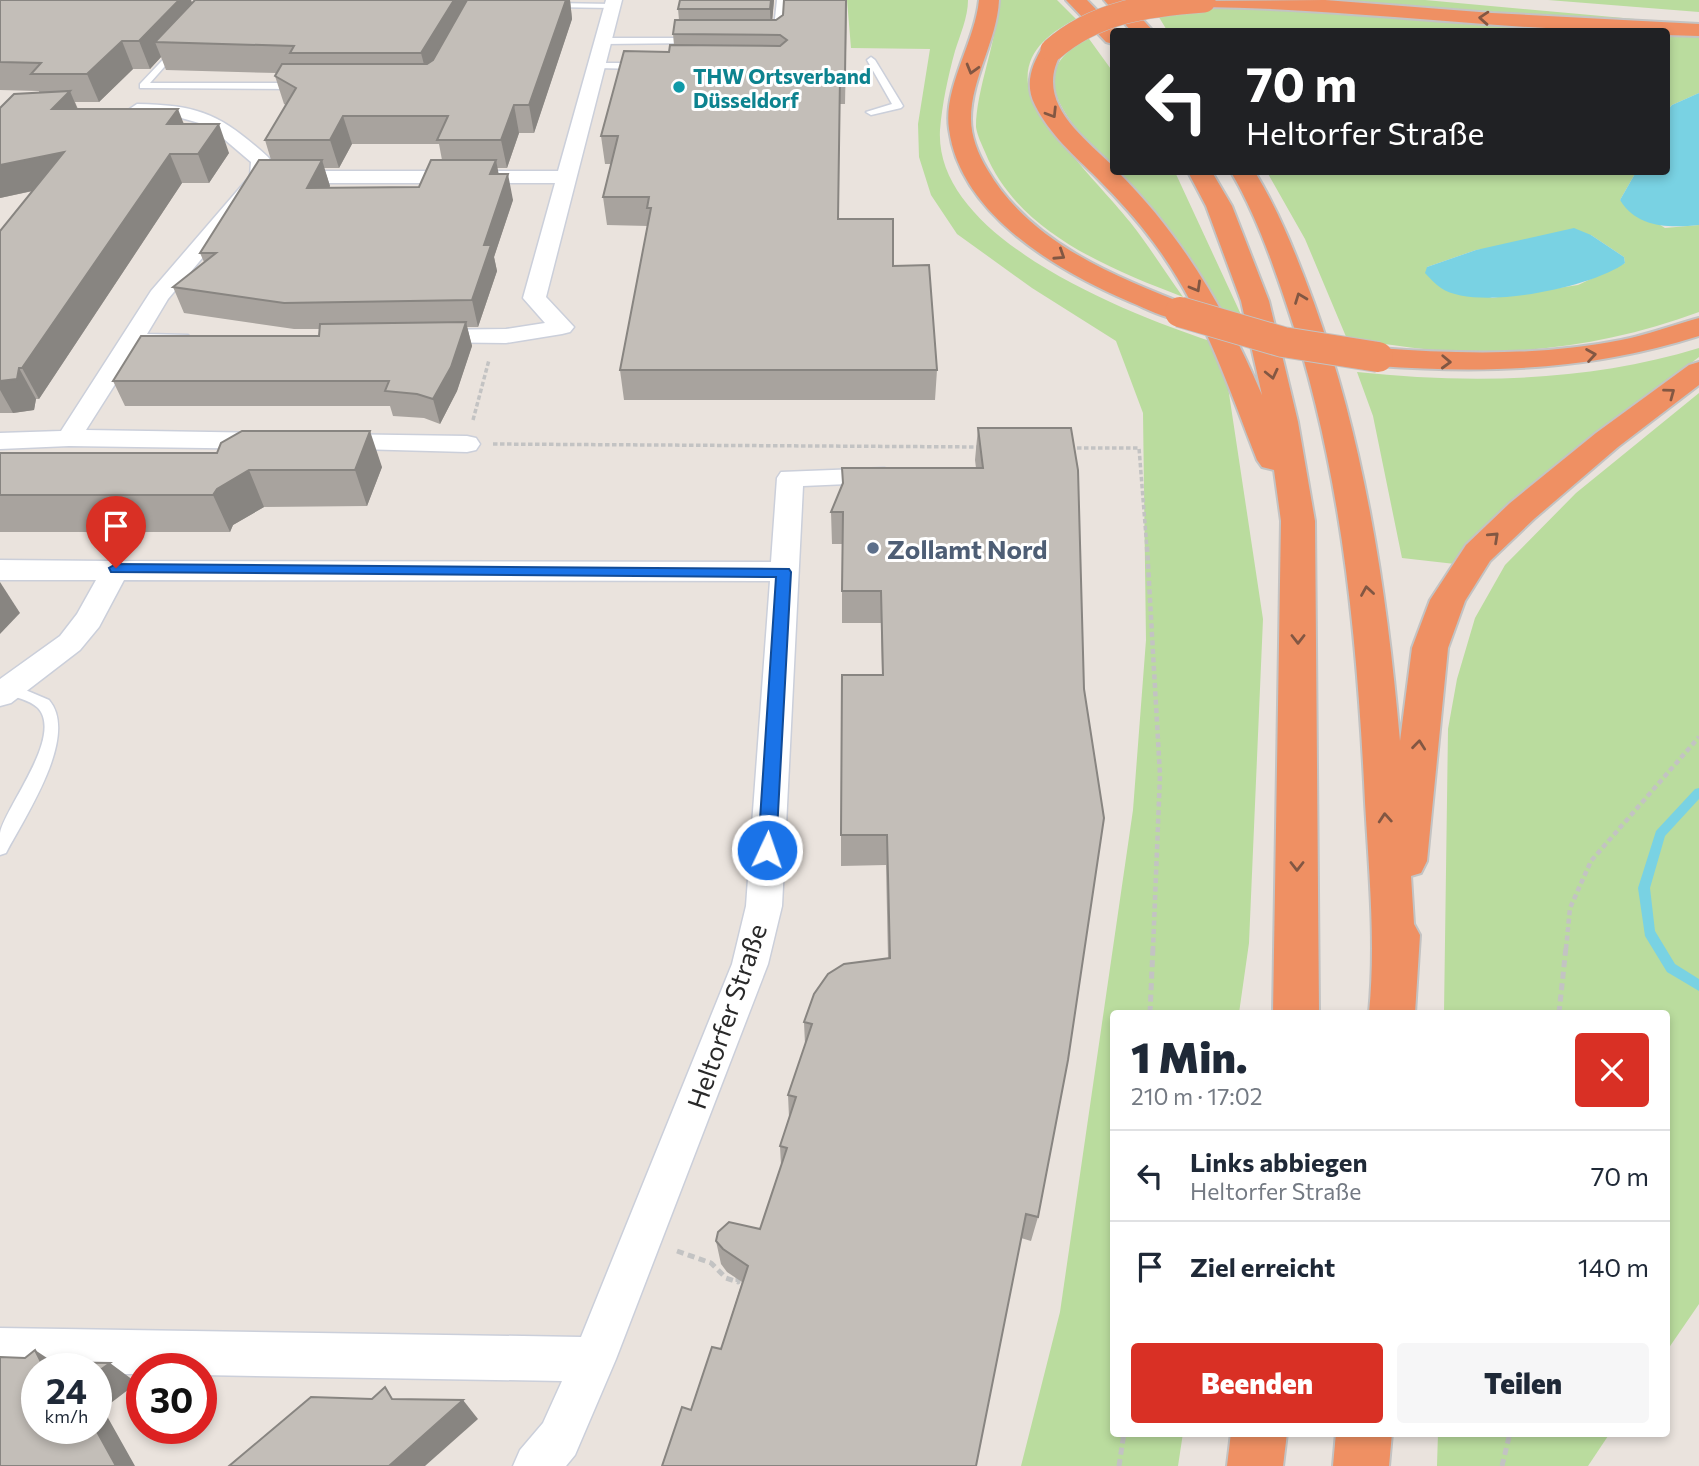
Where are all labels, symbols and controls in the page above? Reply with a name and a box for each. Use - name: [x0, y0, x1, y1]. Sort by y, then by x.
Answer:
- one-way arrow: [1478, 11, 1489, 26]
- text: 70 m: [1246, 52, 1357, 112]
- icon: left: [1131, 56, 1222, 147]
- place label: THW Ortsverband Düsseldorf: [693, 63, 871, 112]
- one-way arrow: [966, 63, 981, 75]
- marker: THW Ortsverband Düsseldorf: [671, 79, 687, 95]
- one-way arrow: [1043, 105, 1056, 118]
- text: Heltorfer Straße: [1246, 112, 1484, 152]
- one-way arrow: [1053, 247, 1066, 260]
- one-way arrow: [1188, 280, 1201, 293]
- one-way arrow: [1294, 293, 1308, 305]
- one-way arrow: [1586, 348, 1597, 363]
- one-way arrow: [1441, 354, 1452, 369]
- one-way arrow: [1263, 367, 1278, 379]
- one-way arrow: [1662, 389, 1675, 401]
- pin: [86, 496, 146, 568]
- icon: arrive: [97, 507, 135, 545]
- place label: Zollamt Nord: [887, 533, 1048, 564]
- one-way arrow: [1486, 533, 1499, 546]
- marker: Zollamt Nord: [865, 540, 881, 556]
- one-way arrow: [1360, 585, 1375, 597]
- one-way arrow: [1290, 634, 1306, 644]
- one-way arrow: [1411, 739, 1426, 750]
- one-way arrow: [1378, 812, 1393, 823]
- position arrow: [730, 813, 804, 887]
- one-way arrow: [1289, 861, 1305, 872]
- street label: Heltorfer Straße: [680, 919, 772, 1113]
- text: 1 Min.: [1131, 1030, 1248, 1082]
- button: close: [1575, 1033, 1649, 1107]
- text: 210 m · 17:02: [1131, 1082, 1262, 1110]
- text: Links abbiegen: [1190, 1146, 1368, 1177]
- icon: left: [1131, 1157, 1169, 1195]
- text: 70 m: [1591, 1160, 1649, 1191]
- text: Heltorfer Straße: [1190, 1177, 1361, 1205]
- icon: arrive: [1131, 1248, 1169, 1286]
- text: Ziel erreicht: [1190, 1251, 1335, 1282]
- text: 140 m: [1578, 1251, 1649, 1282]
- button: Beenden: [1131, 1343, 1383, 1423]
- button: Teilen: [1397, 1343, 1649, 1423]
- speed limit sign: 30: [126, 1353, 217, 1444]
- text: 24: [46, 1368, 87, 1411]
- text: km/h: [45, 1405, 88, 1427]

